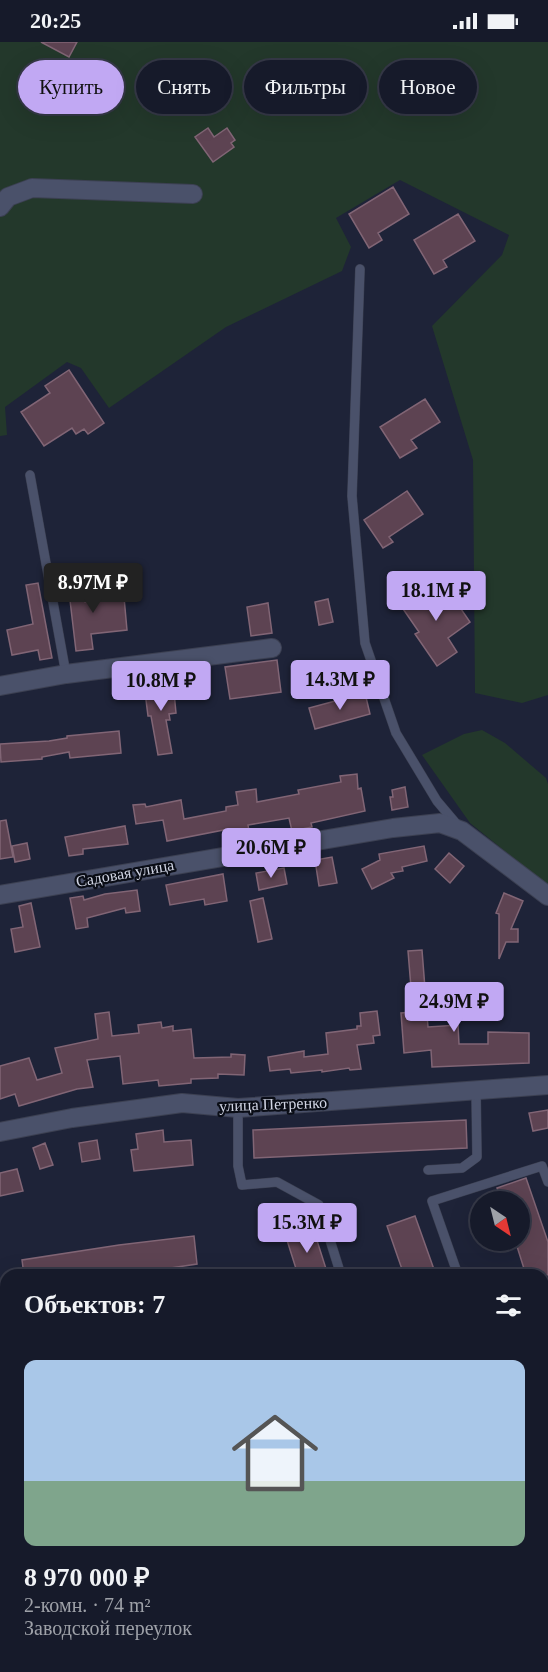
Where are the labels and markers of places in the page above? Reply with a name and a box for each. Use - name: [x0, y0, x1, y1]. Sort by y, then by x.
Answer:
- pin: 8.97M ₽: [38, 563, 148, 614]
- pin: 18.1M ₽: [381, 571, 491, 622]
- pin: 14.3M ₽: [285, 660, 395, 711]
- pin: 10.8M ₽: [106, 661, 216, 712]
- pin: 20.6M ₽: [216, 828, 326, 879]
- pin: 24.9M ₽: [399, 982, 509, 1033]
- pin: 15.3M ₽: [252, 1203, 362, 1254]

